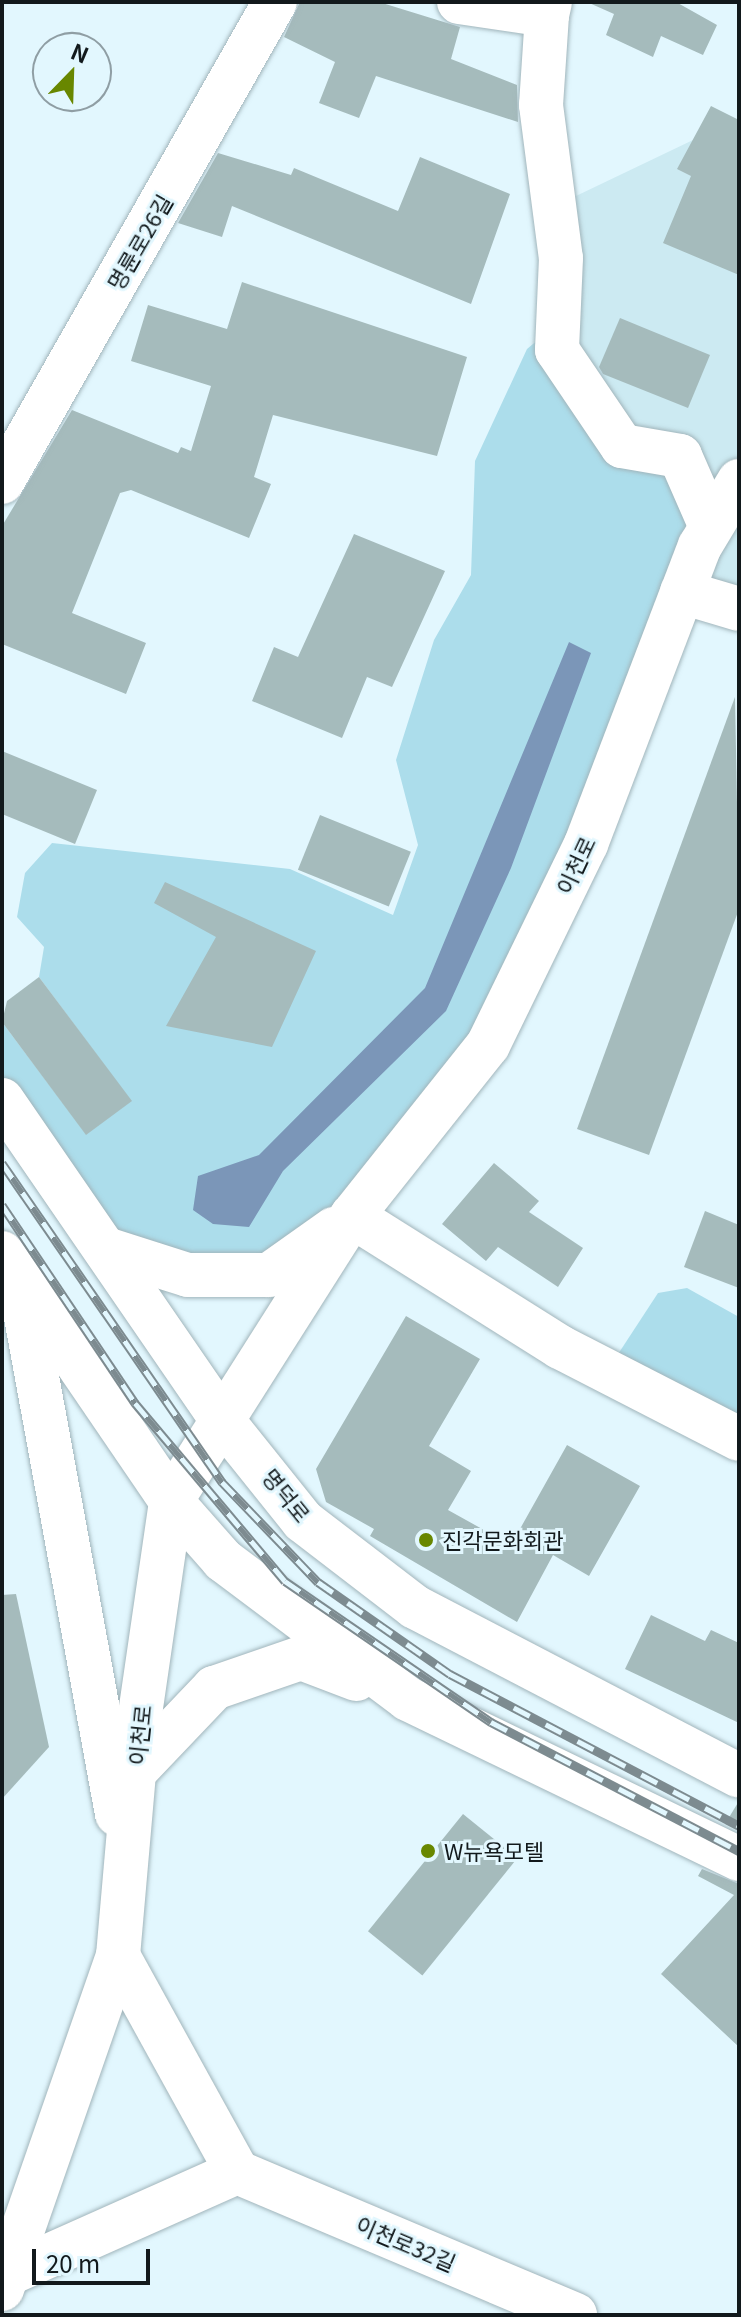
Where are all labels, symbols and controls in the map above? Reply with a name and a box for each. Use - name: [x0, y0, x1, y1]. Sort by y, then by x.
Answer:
- north arrow: [32, 32, 112, 112]
- text: N: [67, 34, 94, 70]
- street label: 명륜로26길: [101, 190, 177, 294]
- street label: 이천로: [550, 832, 600, 898]
- street label: 명덕로: [258, 1463, 316, 1527]
- place label: 진각문화회관: [442, 1527, 563, 1553]
- marker: 진각문화회관: [417, 1531, 435, 1549]
- street label: 이천로: [123, 1703, 155, 1767]
- place label: W뉴욕모텔: [444, 1838, 544, 1864]
- marker: W뉴욕모텔: [419, 1842, 437, 1860]
- street label: 이천로32길: [352, 2210, 460, 2276]
- scale bar: [36, 2233, 154, 2283]
- text: 20 m: [46, 2245, 100, 2280]

